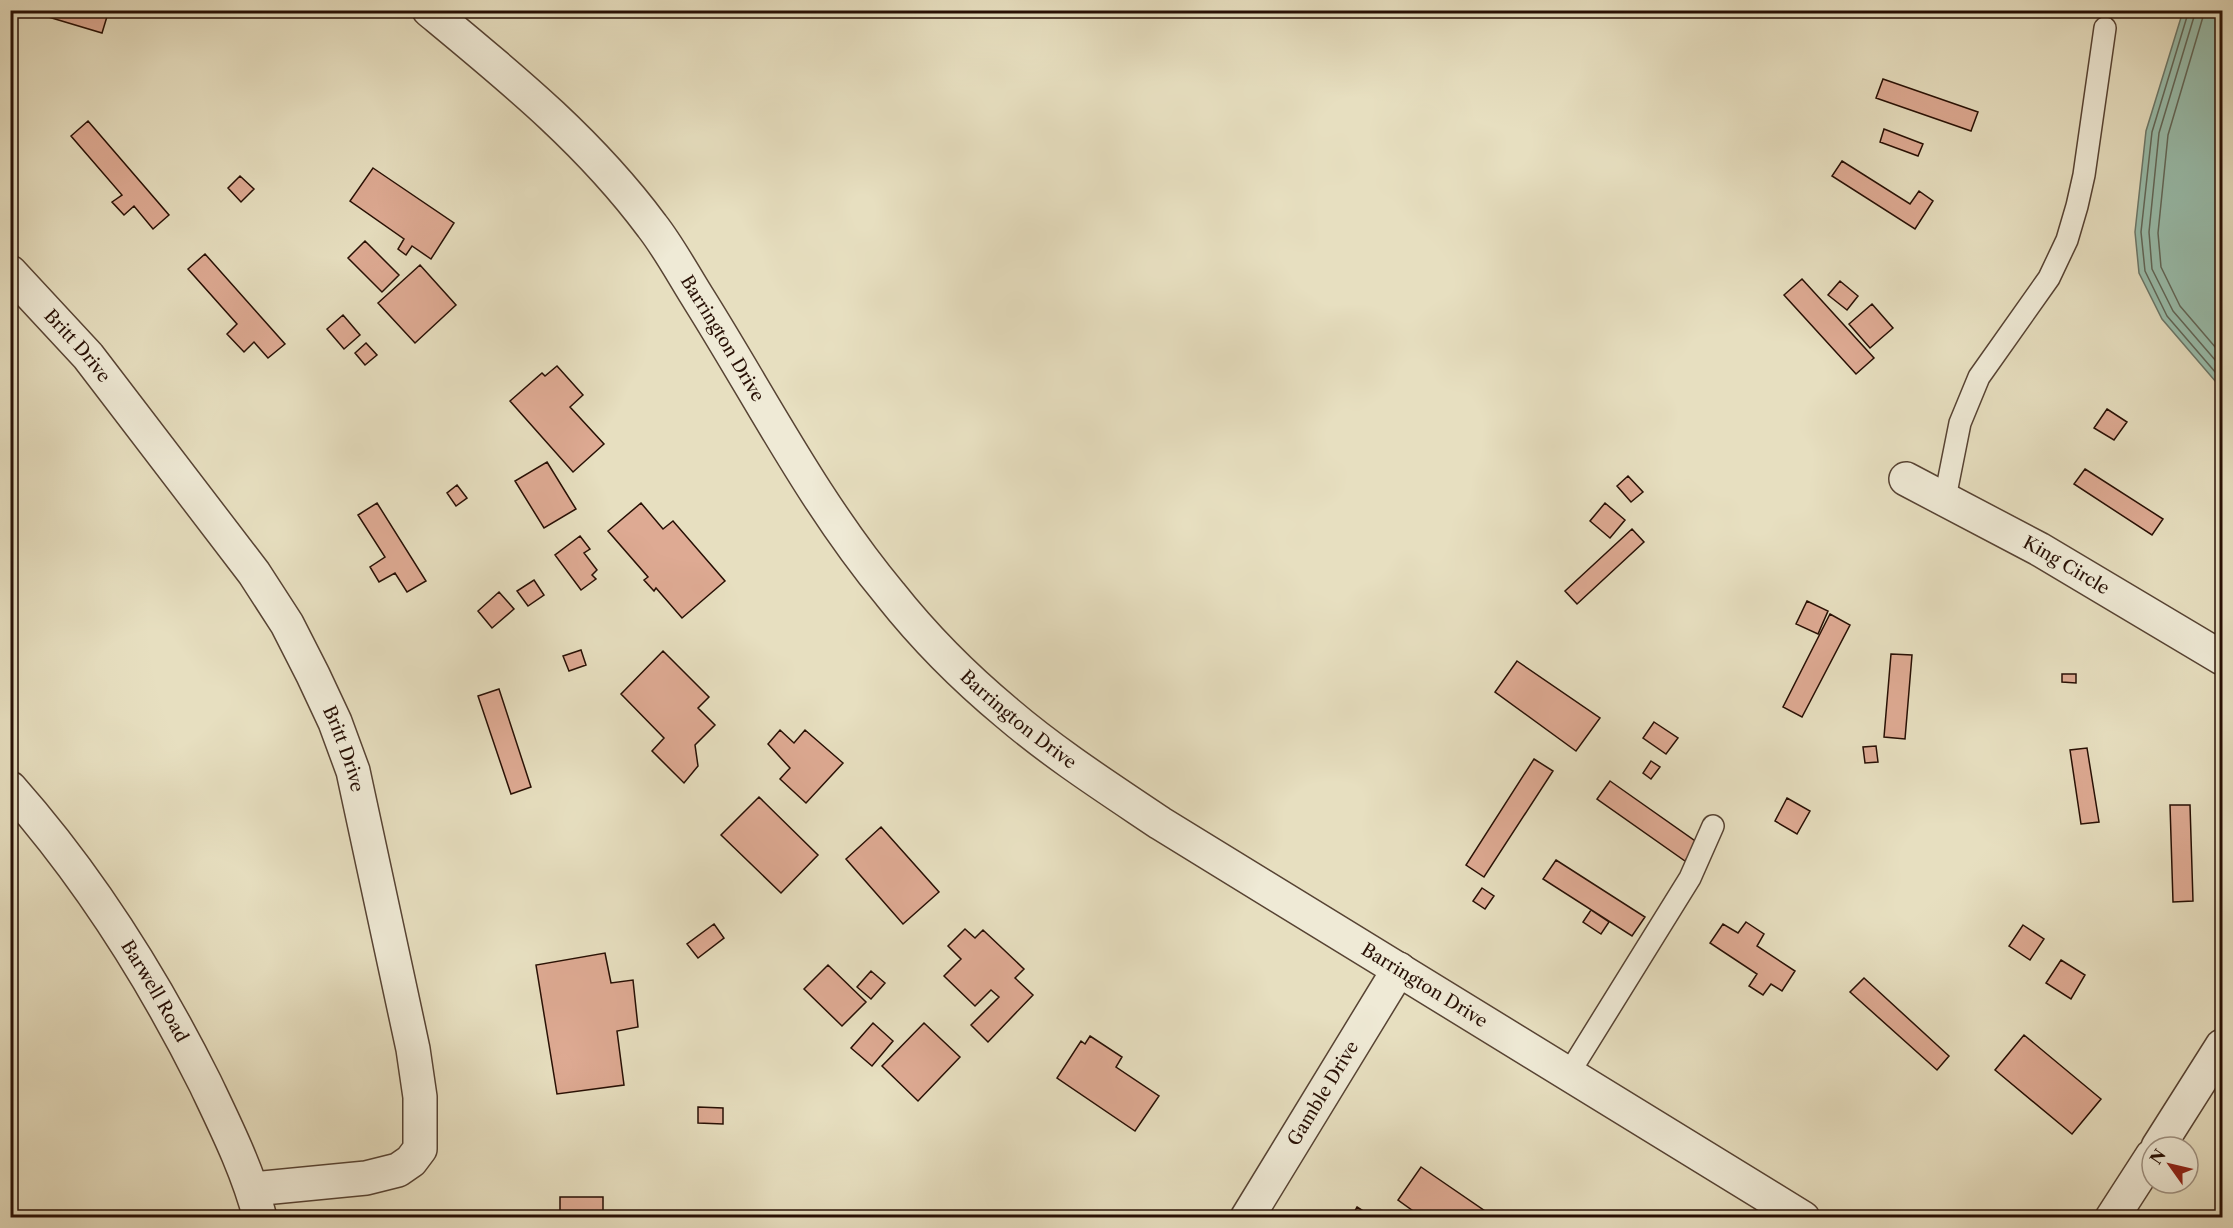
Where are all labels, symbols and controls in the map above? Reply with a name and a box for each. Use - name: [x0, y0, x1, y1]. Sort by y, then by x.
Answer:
- street label: Barrington Drive: [676, 271, 769, 406]
- street label: Britt Drive: [39, 305, 115, 387]
- street label: King Circle: [2019, 532, 2113, 599]
- street label: Barrington Drive: [955, 666, 1081, 774]
- street label: Britt Drive: [318, 702, 368, 794]
- street label: Barwell Road: [116, 936, 193, 1046]
- street label: Barrington Drive: [1357, 938, 1491, 1032]
- street label: Gamble Drive: [1283, 1037, 1363, 1150]
- north arrow: [2140, 1135, 2200, 1195]
- text: N: [2145, 1145, 2170, 1168]

